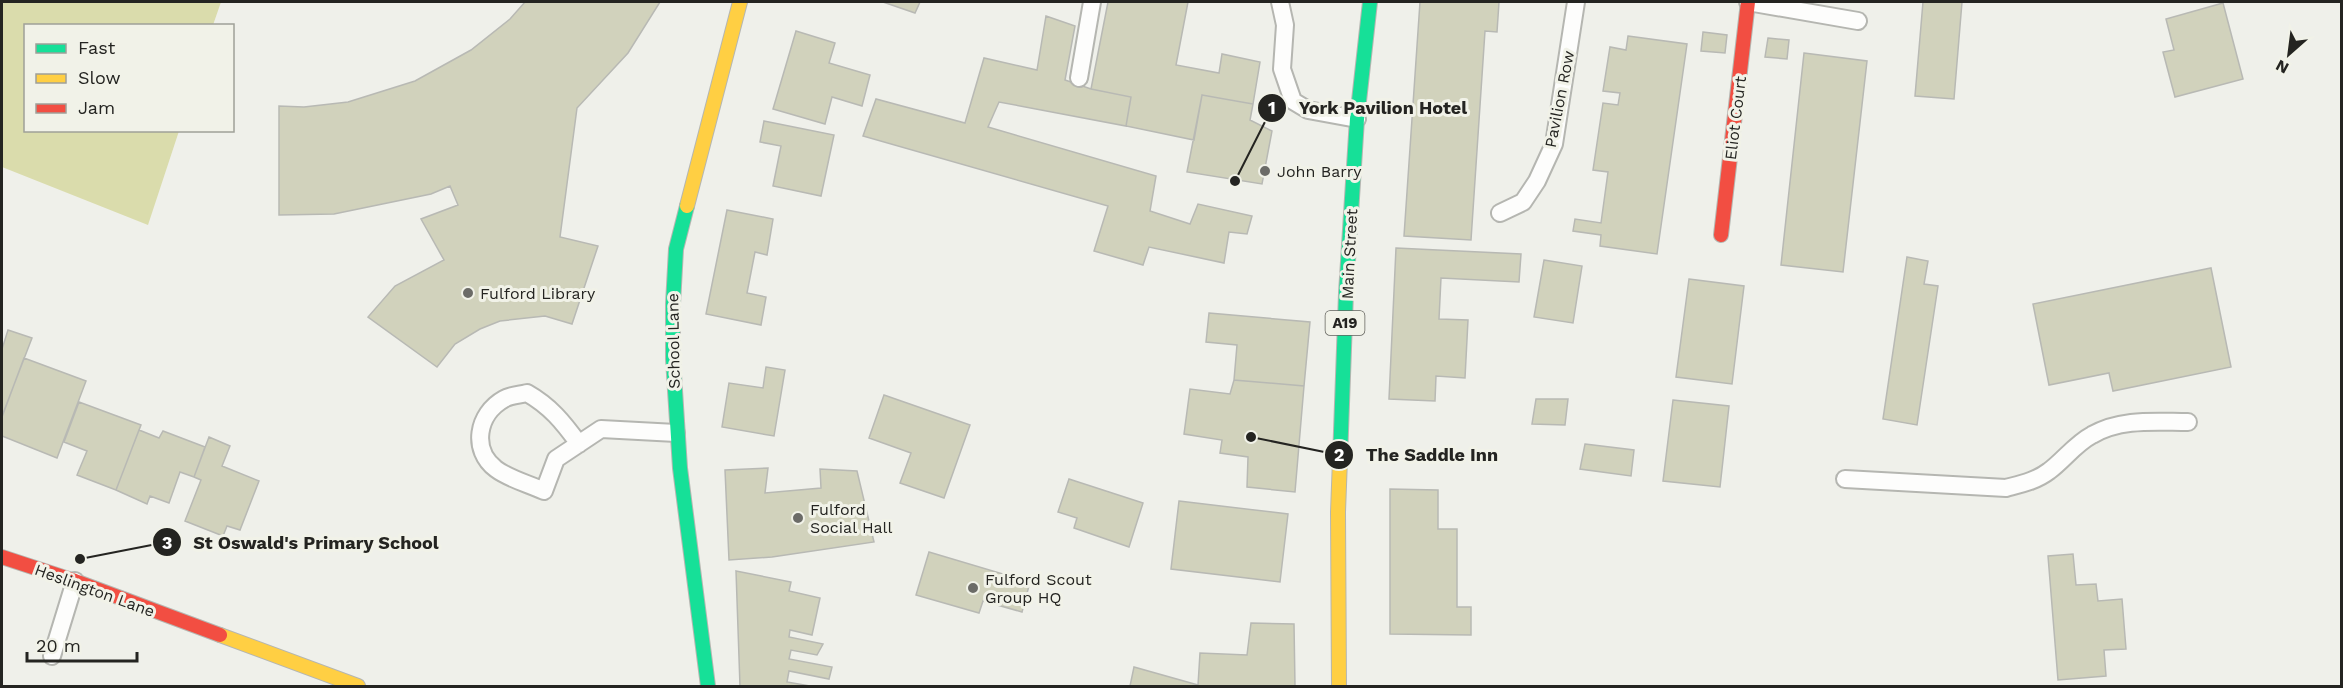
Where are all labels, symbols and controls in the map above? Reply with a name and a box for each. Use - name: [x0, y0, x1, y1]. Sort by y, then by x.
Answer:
- legend: [24, 24, 234, 132]
- north arrow: [2259, 24, 2319, 84]
- text: Fast: [78, 37, 116, 58]
- street label: Pavilion Row: [1541, 49, 1578, 149]
- text: N: [2272, 56, 2292, 78]
- text: Slow: [78, 67, 121, 88]
- street label: Eliot Court: [1721, 75, 1750, 161]
- callout: York Pavilion Hotel: [1257, 90, 1479, 126]
- text: Jam: [78, 97, 115, 118]
- text: 1: [1268, 97, 1276, 118]
- text: York Pavilion Hotel: [1299, 97, 1467, 118]
- place label: John Barry: [1277, 162, 1362, 181]
- marker: John Barry: [1258, 164, 1272, 178]
- street label: Main Street: [1338, 208, 1361, 300]
- place label: Fulford Library: [480, 284, 596, 303]
- marker: Fulford Library: [461, 286, 475, 300]
- street label: School Lane: [663, 293, 684, 389]
- road number: A19: [1326, 311, 1364, 335]
- callout: The Saddle Inn: [1324, 437, 1510, 473]
- text: 2: [1334, 444, 1344, 465]
- text: The Saddle Inn: [1366, 444, 1498, 465]
- place label: Fulford Social Hall: [810, 500, 893, 537]
- marker: Fulford Social Hall: [791, 511, 805, 525]
- callout: St Oswald's Primary School: [152, 524, 451, 560]
- text: 3: [162, 532, 172, 553]
- text: St Oswald's Primary School: [193, 532, 439, 553]
- street label: Heslington Lane: [32, 560, 157, 621]
- place label: Fulford Scout Group HQ: [985, 570, 1092, 607]
- marker: Fulford Scout Group HQ: [966, 581, 980, 595]
- scale bar: [27, 625, 136, 663]
- text: 20 m: [36, 635, 81, 656]

